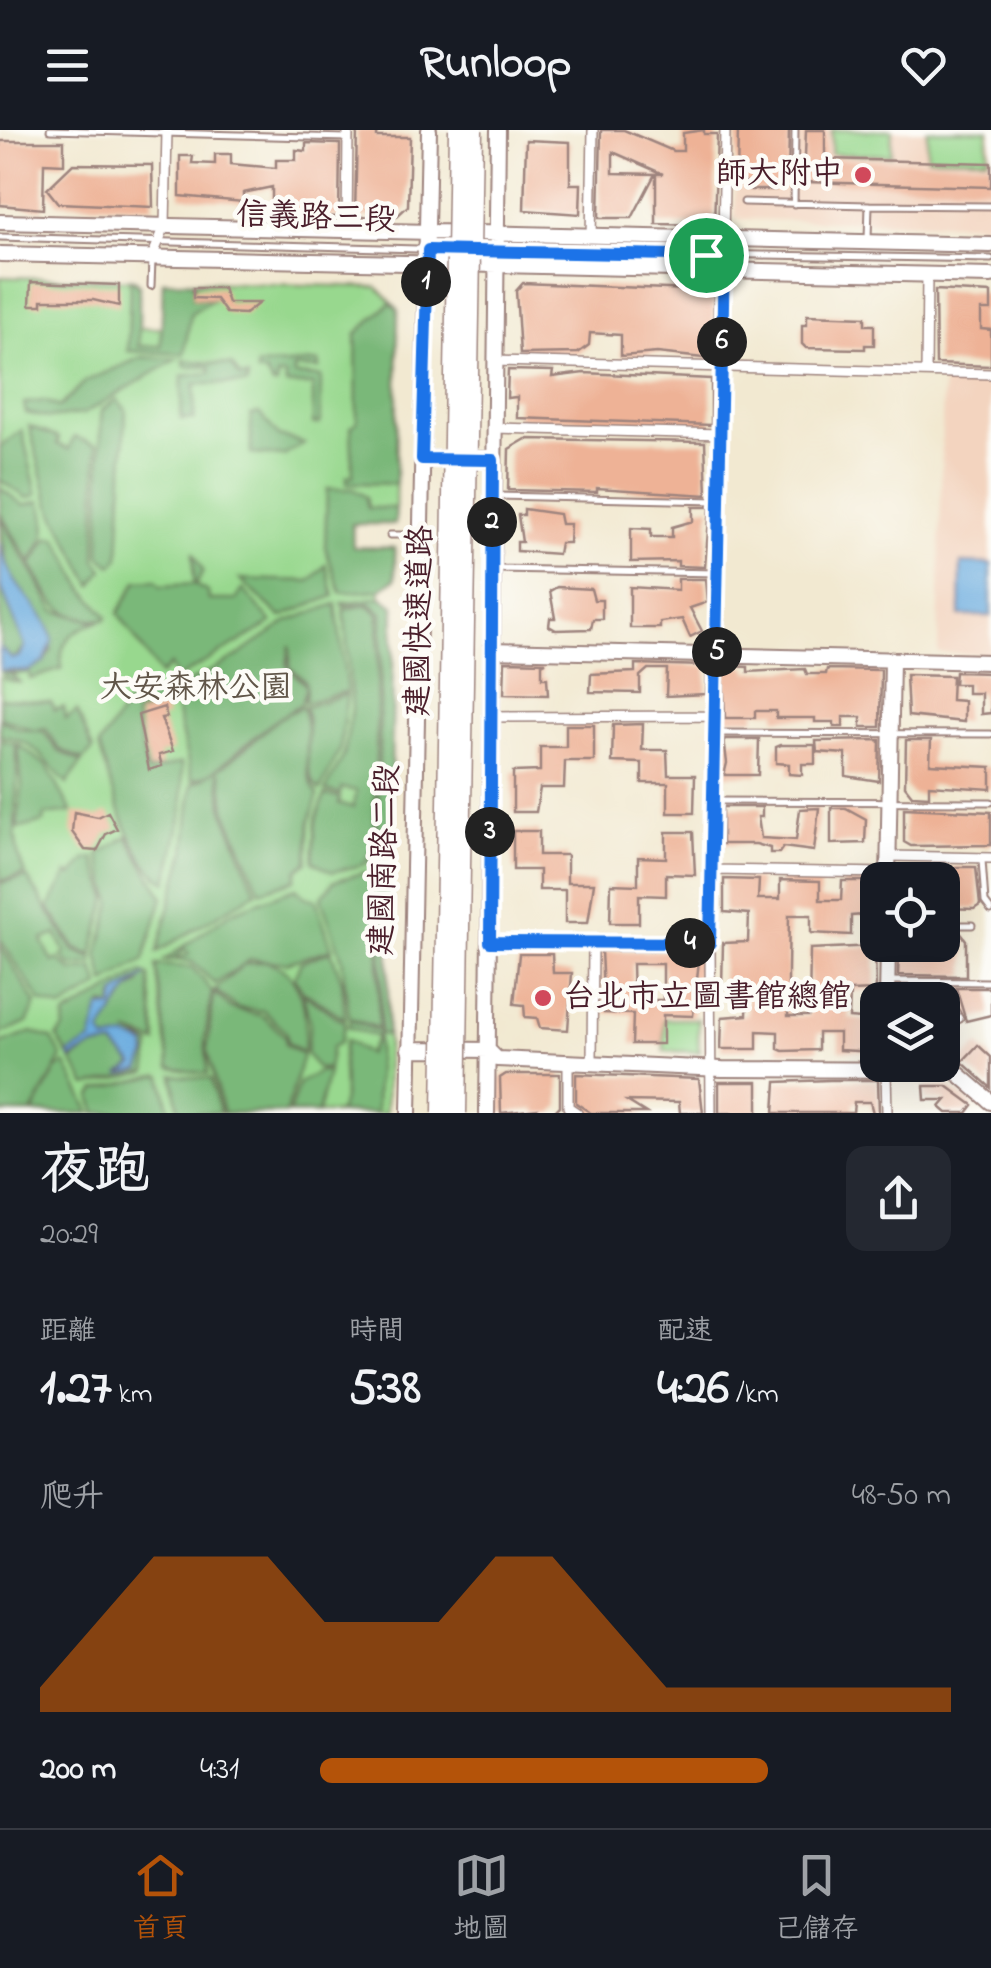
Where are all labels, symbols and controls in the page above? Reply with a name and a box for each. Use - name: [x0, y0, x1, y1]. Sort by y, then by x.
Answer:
- text: Runloop: [420, 32, 571, 98]
- icon: menu: [40, 38, 95, 93]
- icon: heart: [896, 38, 951, 93]
- place label: 師大附中: [715, 152, 843, 199]
- marker: 師大附中: [852, 164, 874, 186]
- street label: 信義路三段: [235, 193, 397, 245]
- pin: [664, 213, 749, 298]
- icon: arrive: [679, 228, 734, 283]
- pin: 1: [401, 257, 451, 307]
- text: 1: [422, 261, 430, 302]
- pin: 6: [697, 317, 747, 367]
- text: 6: [716, 321, 728, 362]
- pin: 2: [467, 497, 517, 547]
- text: 2: [485, 501, 499, 542]
- street label: 建國快速道路: [396, 525, 446, 717]
- pin: 5: [692, 627, 742, 677]
- text: 5: [709, 631, 725, 672]
- park label: 大安森林公園: [100, 666, 292, 713]
- street label: 建國南路二段: [359, 763, 413, 957]
- pin: 3: [465, 807, 515, 857]
- text: 3: [484, 811, 496, 852]
- map controls: [860, 862, 960, 1082]
- button: locate: [860, 862, 960, 962]
- pin: 4: [665, 918, 715, 968]
- text: 4: [684, 922, 696, 963]
- place label: 台北市立圖書館總館: [563, 975, 851, 1022]
- button: layers: [860, 982, 960, 1082]
- marker: 台北市立圖書館總館: [532, 987, 554, 1009]
- text: 夜跑: [40, 1134, 150, 1214]
- button: share: [846, 1146, 951, 1251]
- text: 20:29: [40, 1212, 98, 1259]
- text: 距離: [40, 1312, 96, 1353]
- text: 時間: [349, 1312, 405, 1353]
- text: 配速: [657, 1312, 713, 1353]
- text: 1.27: [40, 1353, 112, 1426]
- text: 5:38: [349, 1353, 421, 1426]
- text: 4:26: [657, 1353, 729, 1426]
- text: km: [112, 1375, 153, 1416]
- text: /km: [729, 1375, 779, 1416]
- text: 48–50 m: [852, 1473, 951, 1520]
- text: 爬升: [40, 1475, 104, 1522]
- text: 200 m: [40, 1747, 116, 1794]
- text: 4:31: [200, 1747, 239, 1794]
- tab: 首頁: [132, 1848, 189, 1951]
- tab: 地圖: [453, 1848, 510, 1951]
- tab: 已儲存: [774, 1848, 859, 1951]

